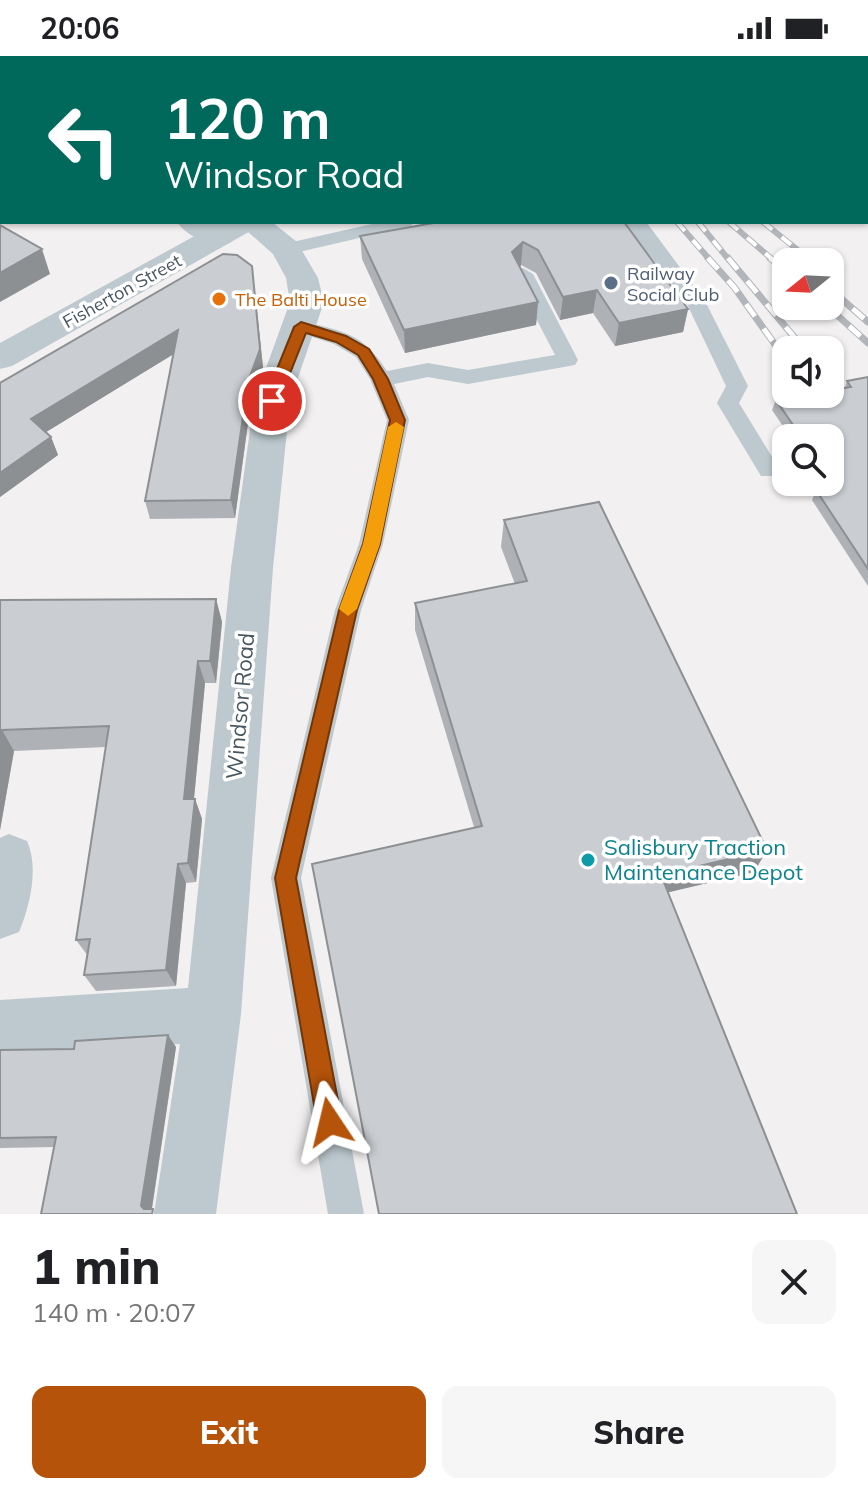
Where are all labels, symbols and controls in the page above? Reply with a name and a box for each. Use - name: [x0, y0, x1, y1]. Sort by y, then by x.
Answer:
- text: 20:06: [40, 9, 119, 47]
- text: 120 m: [164, 83, 331, 153]
- icon: left: [32, 88, 136, 192]
- text: Windsor Road: [164, 152, 404, 197]
- north arrow: [772, 248, 844, 320]
- map controls: [772, 248, 844, 496]
- street label: Fisherton Street: [59, 249, 185, 333]
- place label: Railway Social Club: [627, 262, 719, 306]
- marker: Railway Social Club: [602, 274, 620, 292]
- place label: The Balti House: [235, 288, 367, 311]
- marker: The Balti House: [210, 290, 228, 308]
- button: sound: [772, 336, 844, 408]
- pin: [238, 367, 306, 435]
- icon: arrive: [250, 379, 294, 423]
- button: search: [772, 424, 844, 496]
- street label: Windsor Road: [220, 632, 260, 780]
- place label: Salisbury Traction Maintenance Depot: [604, 833, 803, 886]
- marker: Salisbury Traction Maintenance Depot: [579, 851, 597, 869]
- position arrow: [288, 1080, 372, 1164]
- text: 1 min: [32, 1236, 161, 1296]
- button: close: [752, 1240, 836, 1324]
- text: 140 m · 20:07: [32, 1296, 196, 1329]
- button: Exit: [32, 1386, 426, 1478]
- button: Share: [442, 1386, 836, 1478]

